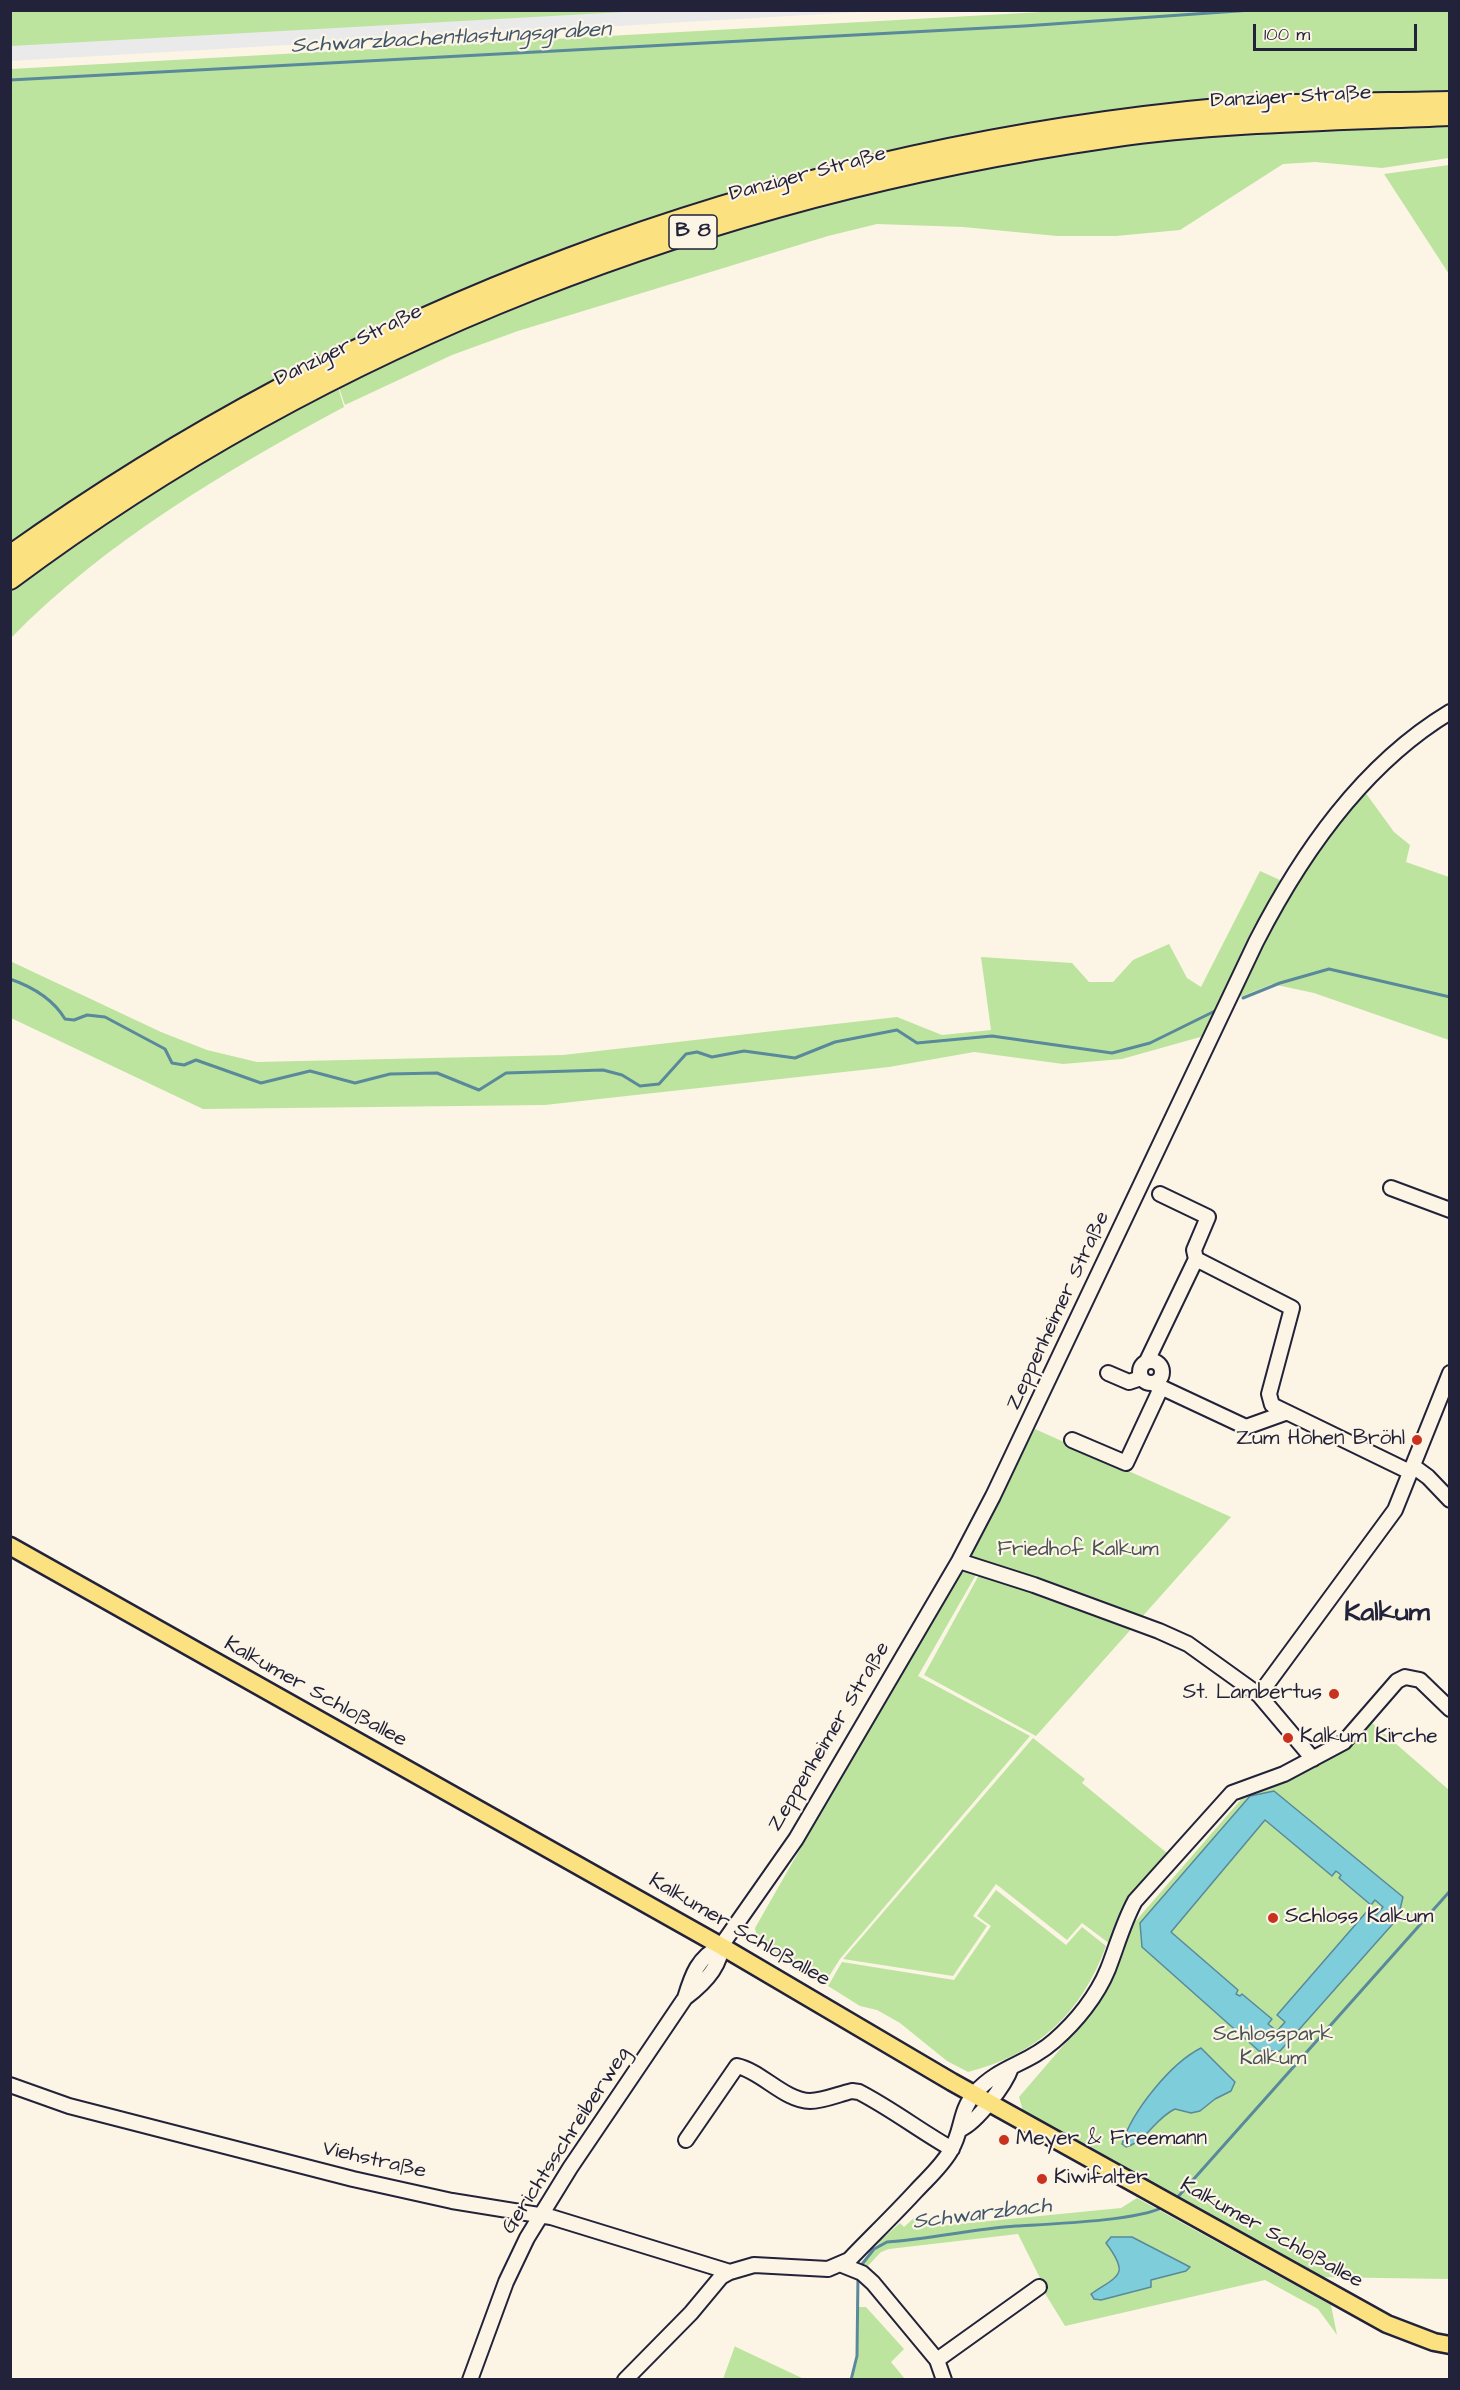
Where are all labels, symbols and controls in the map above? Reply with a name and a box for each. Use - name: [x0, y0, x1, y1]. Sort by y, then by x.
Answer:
- scale bar: [1256, 12, 1420, 50]
- water label: Schwarzbachentlastungsgraben: [290, 17, 612, 61]
- text: 100 m: [1264, 22, 1310, 47]
- street label: Danziger Straße: [1210, 81, 1372, 115]
- street label: Danziger Straße: [727, 142, 889, 208]
- road number: B 8: [669, 215, 717, 249]
- street label: Danziger Straße: [271, 299, 427, 393]
- street label: Zeppenheimer Straße: [1002, 1208, 1116, 1414]
- place label: Zum Hohen Bröhl: [1236, 1427, 1405, 1453]
- marker: Zum Hohen Bröhl: [1410, 1433, 1424, 1447]
- park label: Friedhof Kalkum: [997, 1538, 1159, 1564]
- district label: Kalkum: [1344, 1598, 1430, 1630]
- street label: Kalkumer Schloßallee: [219, 1632, 411, 1754]
- street label: Zeppenheimer Straße: [764, 1638, 896, 1836]
- place label: St. Lambertus: [1183, 1681, 1322, 1707]
- marker: St. Lambertus: [1327, 1687, 1341, 1701]
- place label: Kalkum Kirche: [1300, 1725, 1438, 1751]
- marker: Kalkum Kirche: [1281, 1731, 1295, 1745]
- street label: Kalkumer Schloßallee: [644, 1869, 834, 1993]
- place label: Schloss Kalkum: [1285, 1905, 1433, 1931]
- marker: Schloss Kalkum: [1266, 1911, 1280, 1925]
- park label: Schlosspark Kalkum: [1213, 2023, 1333, 2073]
- street label: Gerichtsschreiberweg: [497, 2043, 637, 2239]
- place label: Meyer & Freemann: [1016, 2127, 1207, 2153]
- marker: Meyer & Freemann: [997, 2133, 1011, 2147]
- street label: Viehstraße: [320, 2137, 428, 2185]
- place label: Kiwifalter: [1054, 2166, 1148, 2192]
- marker: Kiwifalter: [1035, 2172, 1049, 2186]
- street label: Kalkumer Schloßallee: [1175, 2173, 1367, 2295]
- water label: Schwarzbach: [911, 2193, 1053, 2237]

